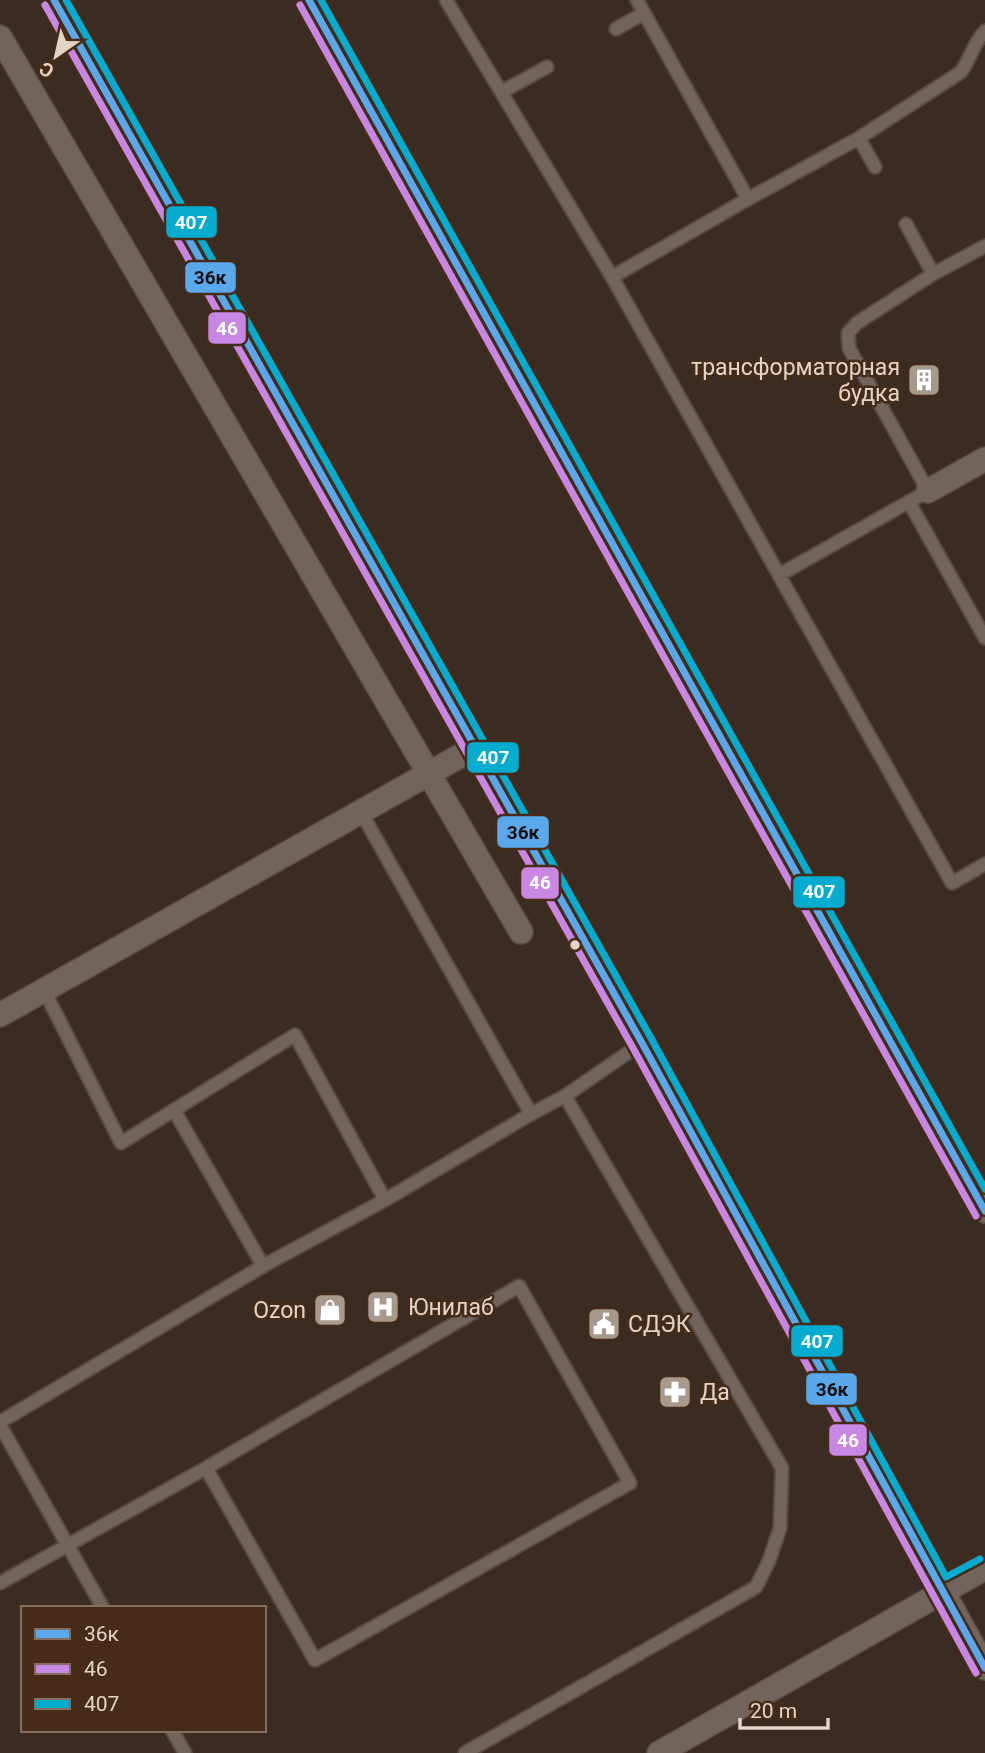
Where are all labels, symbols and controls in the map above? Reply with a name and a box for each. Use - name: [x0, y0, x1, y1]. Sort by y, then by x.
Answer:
- north arrow: [21, 21, 91, 91]
- text: С: [35, 57, 58, 83]
- line badge: 407: [165, 205, 218, 239]
- text: 407: [175, 211, 207, 234]
- line badge: 36к: [184, 261, 237, 294]
- text: 36к: [194, 266, 227, 289]
- line badge: 46: [207, 311, 247, 345]
- text: 46: [216, 317, 238, 340]
- place label: трансформаторная будка: [691, 354, 900, 407]
- building icon: трансформаторная будка: [905, 361, 943, 399]
- line badge: 407: [466, 741, 520, 774]
- text: 407: [477, 746, 509, 769]
- line badge: 36к: [496, 815, 550, 849]
- text: 36к: [507, 821, 540, 844]
- line badge: 46: [520, 866, 560, 900]
- text: 46: [529, 871, 551, 894]
- line badge: 407: [792, 875, 846, 909]
- text: 407: [803, 880, 835, 903]
- unlabelled marker: [568, 938, 582, 952]
- hospital icon: Юнилаб: [364, 1288, 402, 1326]
- shop icon: Ozon: [311, 1291, 349, 1329]
- place label: Юнилаб: [408, 1294, 494, 1321]
- place label: Ozon: [253, 1297, 306, 1324]
- public building icon: СДЭК: [585, 1305, 623, 1343]
- place label: СДЭК: [628, 1311, 691, 1338]
- line badge: 407: [790, 1324, 844, 1358]
- text: 407: [801, 1330, 833, 1353]
- line badge: 36к: [805, 1372, 858, 1406]
- pharmacy icon: Да: [656, 1373, 694, 1411]
- text: 36к: [816, 1378, 849, 1401]
- place label: Да: [700, 1379, 730, 1406]
- line badge: 46: [828, 1423, 868, 1457]
- text: 46: [837, 1429, 859, 1452]
- legend: [21, 1606, 266, 1732]
- text: 36к: [84, 1622, 120, 1646]
- text: 46: [84, 1657, 108, 1681]
- scale bar: [740, 1686, 828, 1730]
- text: 407: [84, 1692, 119, 1716]
- text: 20 m: [750, 1699, 797, 1723]

